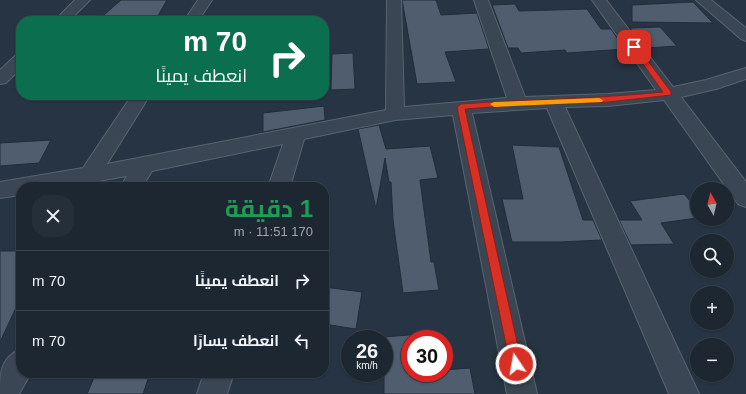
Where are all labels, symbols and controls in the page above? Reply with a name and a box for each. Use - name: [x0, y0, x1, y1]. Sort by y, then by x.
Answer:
- text: 70 m: [183, 26, 247, 57]
- pin: [617, 30, 651, 64]
- icon: right: [261, 32, 313, 84]
- icon: arrive: [623, 36, 645, 58]
- text: انعطف يمينًا: [156, 66, 247, 86]
- north arrow: [690, 182, 734, 226]
- map controls: [690, 182, 734, 382]
- button: close: [32, 195, 74, 237]
- text: 1 دقيقة: [225, 195, 313, 222]
- text: 170 m · 11:51: [234, 224, 313, 239]
- button: search: [690, 234, 734, 278]
- icon: right: [291, 270, 313, 292]
- text: 70 m: [32, 272, 65, 289]
- text: انعطف يمينًا: [195, 272, 279, 289]
- button: +: [690, 286, 734, 330]
- icon: left: [291, 330, 313, 352]
- speed limit sign: 30: [401, 330, 453, 382]
- text: 70 m: [32, 332, 65, 349]
- text: انعطف يسارًا: [193, 332, 279, 349]
- button: −: [690, 338, 734, 382]
- text: 26: [356, 340, 378, 362]
- position arrow: [495, 343, 537, 385]
- text: km/h: [356, 360, 378, 371]

